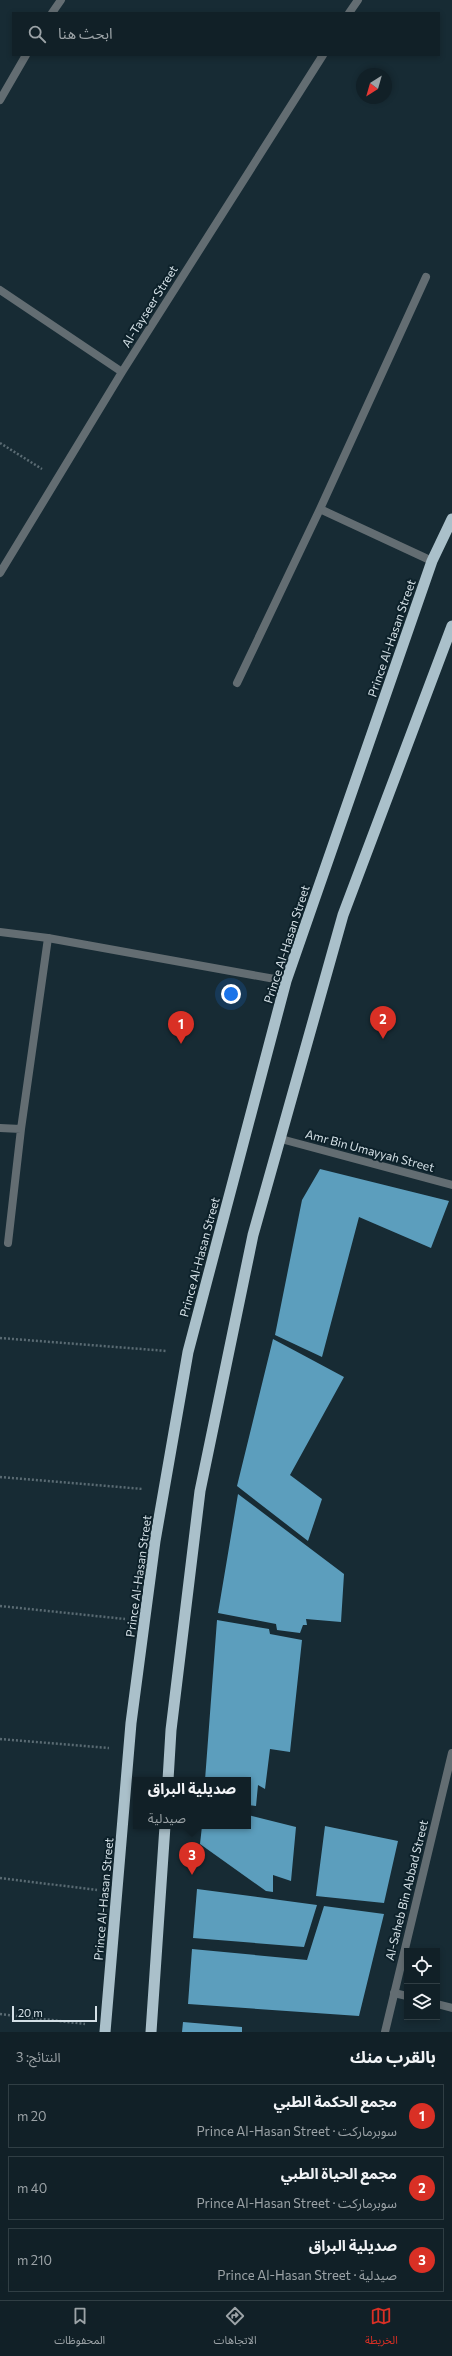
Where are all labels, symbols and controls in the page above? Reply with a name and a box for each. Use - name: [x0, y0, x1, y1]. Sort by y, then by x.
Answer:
- search box: [12, 12, 440, 56]
- icon: search: [26, 23, 48, 45]
- text: ابحث هنا: [58, 24, 113, 42]
- north arrow: [356, 68, 392, 104]
- street label: Al-Tayseer Street: [118, 262, 180, 349]
- street label: Prince Al-Hasan Street: [364, 577, 418, 699]
- street label: Prince Al-Hasan Street: [260, 883, 312, 1005]
- your location: [221, 984, 241, 1004]
- pin: 2: [370, 1006, 396, 1039]
- pin: 1: [168, 1011, 194, 1044]
- street label: Amr Bin Umayyah Street: [304, 1126, 436, 1174]
- street label: Prince Al-Hasan Street: [176, 1196, 222, 1318]
- street label: Prince Al-Hasan Street: [122, 1514, 154, 1638]
- popup: [133, 1777, 251, 1829]
- text: صديلية البراق: [148, 1779, 236, 1797]
- text: صيدلية: [148, 1810, 186, 1826]
- street label: Al-Saheb Bin Abbad Street: [382, 1818, 430, 1962]
- street label: Prince Al-Hasan Street: [91, 1837, 115, 1961]
- pin: 3: [179, 1842, 205, 1875]
- map controls: [404, 1948, 440, 2020]
- button: locate: [404, 1948, 440, 1984]
- button: layers: [404, 1984, 440, 2020]
- scale bar: [12, 2004, 97, 2023]
- text: 20 m: [18, 2006, 43, 2019]
- text: بالقرب منك: [350, 2046, 436, 2067]
- text: النتائج: 3: [16, 2049, 60, 2065]
- text: مجمع الحكمة الطبي: [273, 2092, 397, 2110]
- text: 20 m: [17, 2108, 47, 2124]
- text: 1: [419, 2108, 425, 2124]
- text: سوبرماركت · Prince Al-Hasan Street: [196, 2123, 397, 2139]
- text: مجمع الحياة الطبي: [281, 2164, 397, 2182]
- text: 40 m: [17, 2180, 47, 2196]
- text: 2: [418, 2180, 426, 2196]
- text: سوبرماركت · Prince Al-Hasan Street: [196, 2195, 397, 2211]
- text: صديلية البراق: [309, 2236, 397, 2254]
- text: 210 m: [17, 2252, 52, 2268]
- text: 3: [418, 2252, 426, 2268]
- text: صيدلية · Prince Al-Hasan Street: [217, 2267, 397, 2283]
- tab: المحفوظات: [54, 2305, 105, 2352]
- tab: الاتجاهات: [214, 2305, 257, 2352]
- tab: الخريطة: [365, 2305, 398, 2352]

